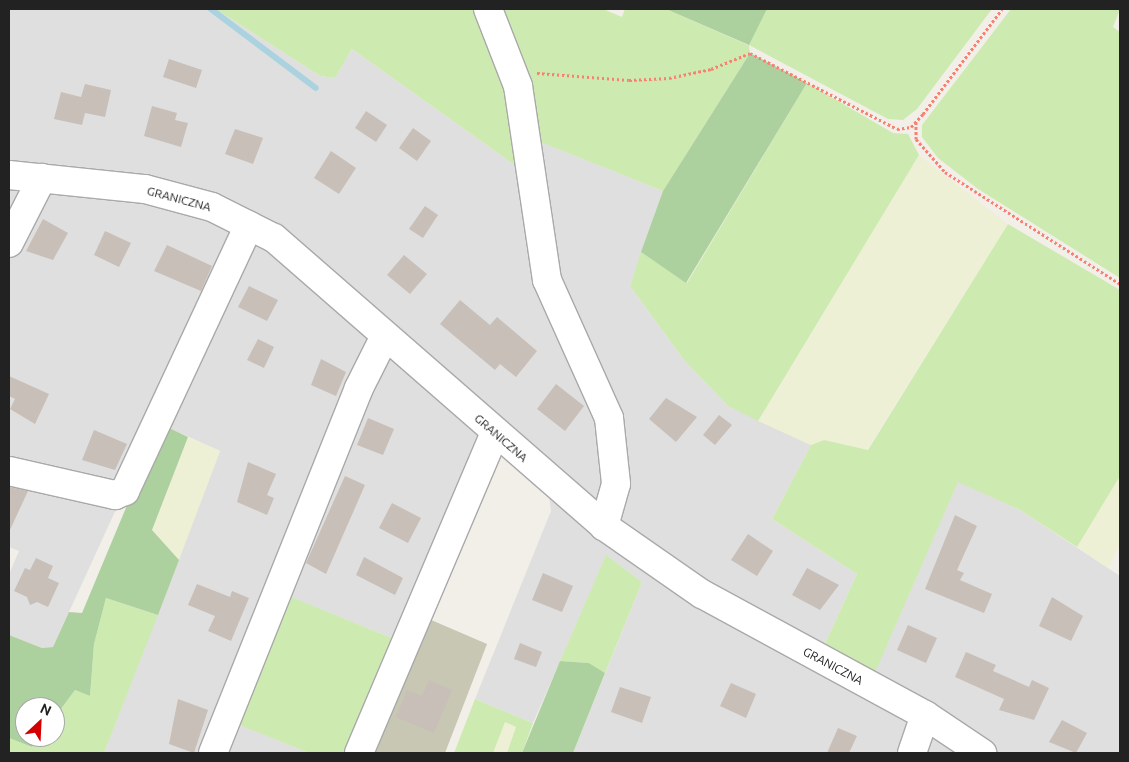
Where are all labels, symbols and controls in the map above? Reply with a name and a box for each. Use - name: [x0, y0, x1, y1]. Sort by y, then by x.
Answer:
- street label: GRANICZNA: [145, 184, 213, 214]
- street label: GRANICZNA: [471, 411, 531, 465]
- street label: GRANICZNA: [801, 644, 865, 688]
- north arrow: [15, 697, 65, 747]
- text: N: [38, 700, 54, 719]

